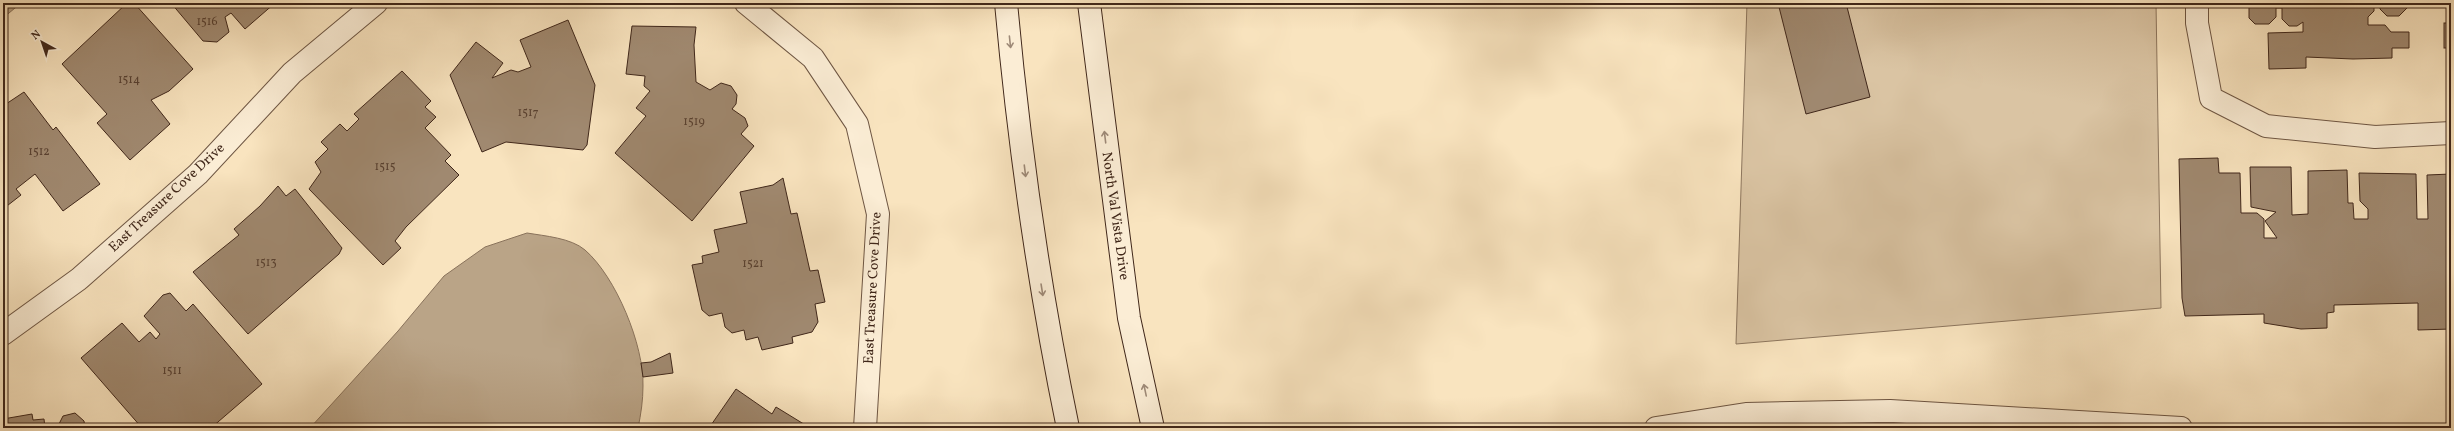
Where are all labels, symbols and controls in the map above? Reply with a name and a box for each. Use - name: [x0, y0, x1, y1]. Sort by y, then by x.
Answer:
- house number: 1516: [196, 14, 218, 30]
- north arrow: [22, 22, 62, 62]
- text: N: [29, 27, 44, 44]
- one-way arrow: [1006, 35, 1014, 48]
- house number: 1514: [118, 72, 140, 88]
- house number: 1517: [518, 105, 539, 121]
- house number: 1519: [683, 114, 705, 130]
- one-way arrow: [1101, 131, 1109, 144]
- street label: East Treasure Cove Drive: [105, 139, 229, 257]
- house number: 1512: [28, 144, 50, 160]
- street label: North Val Vista Drive: [1097, 151, 1133, 282]
- house number: 1515: [375, 159, 396, 175]
- one-way arrow: [1021, 164, 1029, 177]
- street label: East Treasure Cove Drive: [860, 211, 886, 365]
- house number: 1513: [255, 255, 277, 271]
- house number: 1521: [742, 256, 764, 272]
- one-way arrow: [1038, 283, 1046, 296]
- house number: 1511: [162, 363, 182, 379]
- one-way arrow: [1140, 384, 1148, 397]

